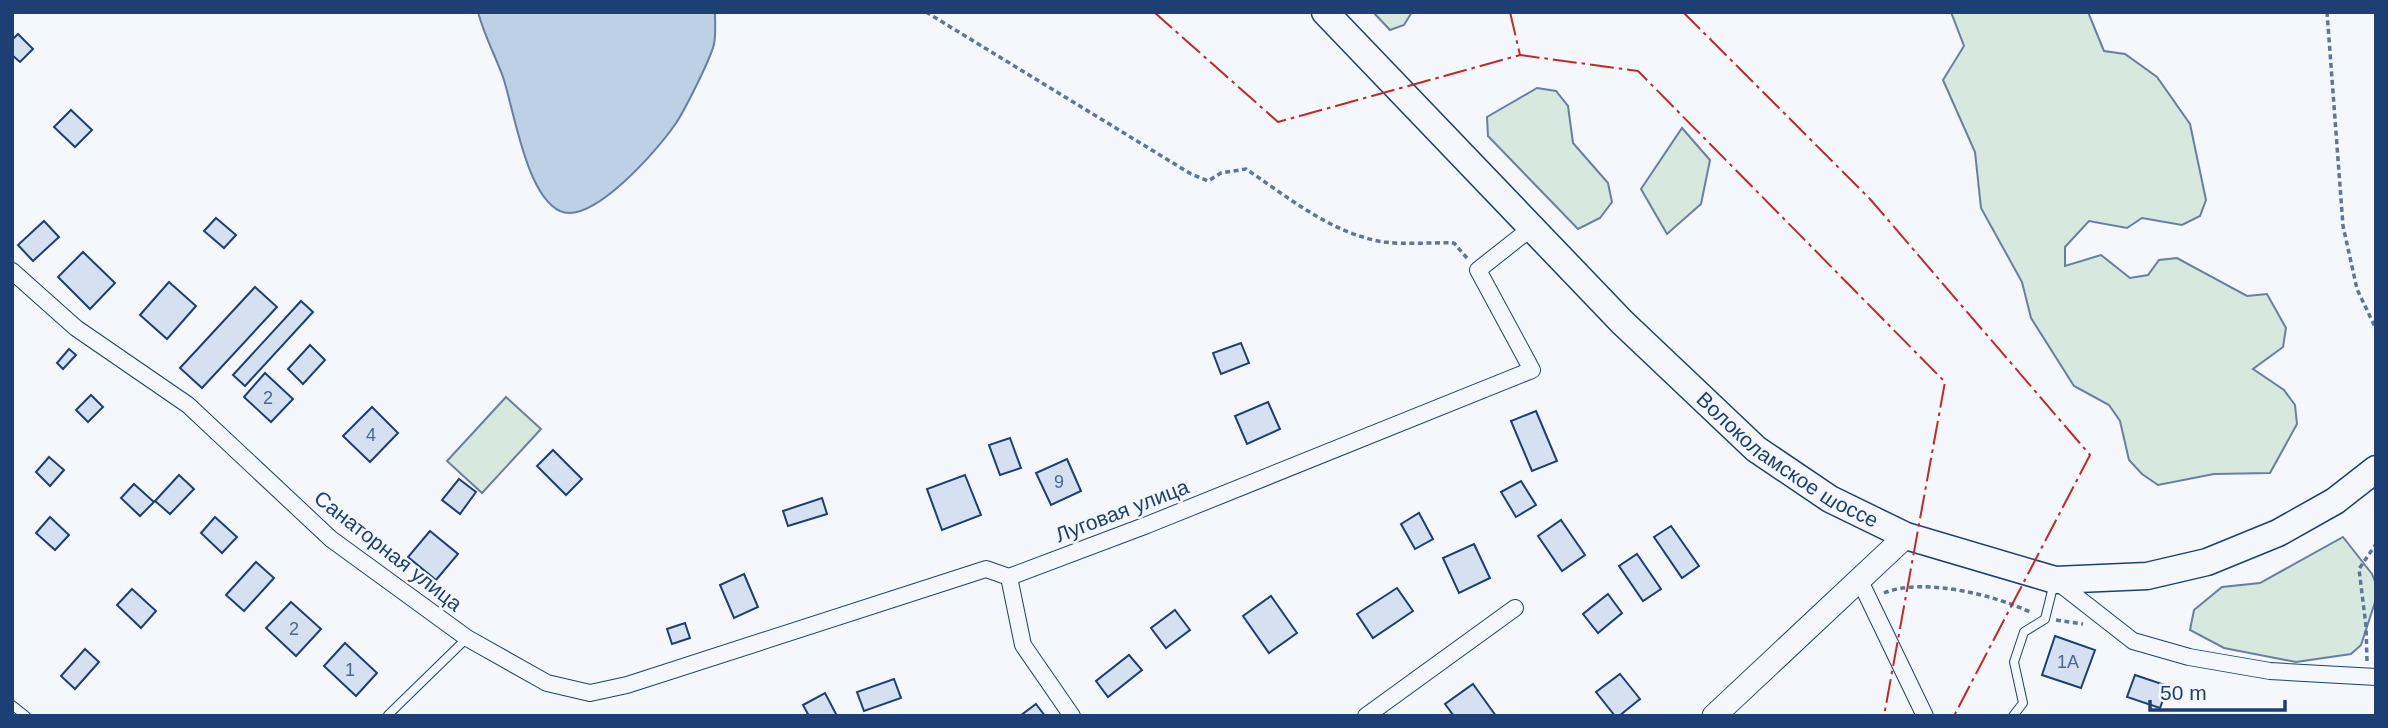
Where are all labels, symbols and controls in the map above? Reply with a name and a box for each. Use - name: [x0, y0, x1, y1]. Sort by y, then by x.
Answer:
- street label: Волоколамское шоссе: [1692, 387, 1882, 532]
- house number: 2: [263, 388, 273, 408]
- house number: 4: [366, 425, 376, 445]
- house number: 9: [1054, 472, 1064, 492]
- street label: Луговая улица: [1052, 474, 1192, 547]
- street label: Санаторная улица: [310, 486, 467, 616]
- house number: 2: [289, 619, 299, 639]
- house number: 1А: [2057, 652, 2079, 672]
- house number: 1: [345, 660, 355, 680]
- scale bar: [2150, 668, 2285, 712]
- text: 50 m: [2160, 681, 2207, 704]

